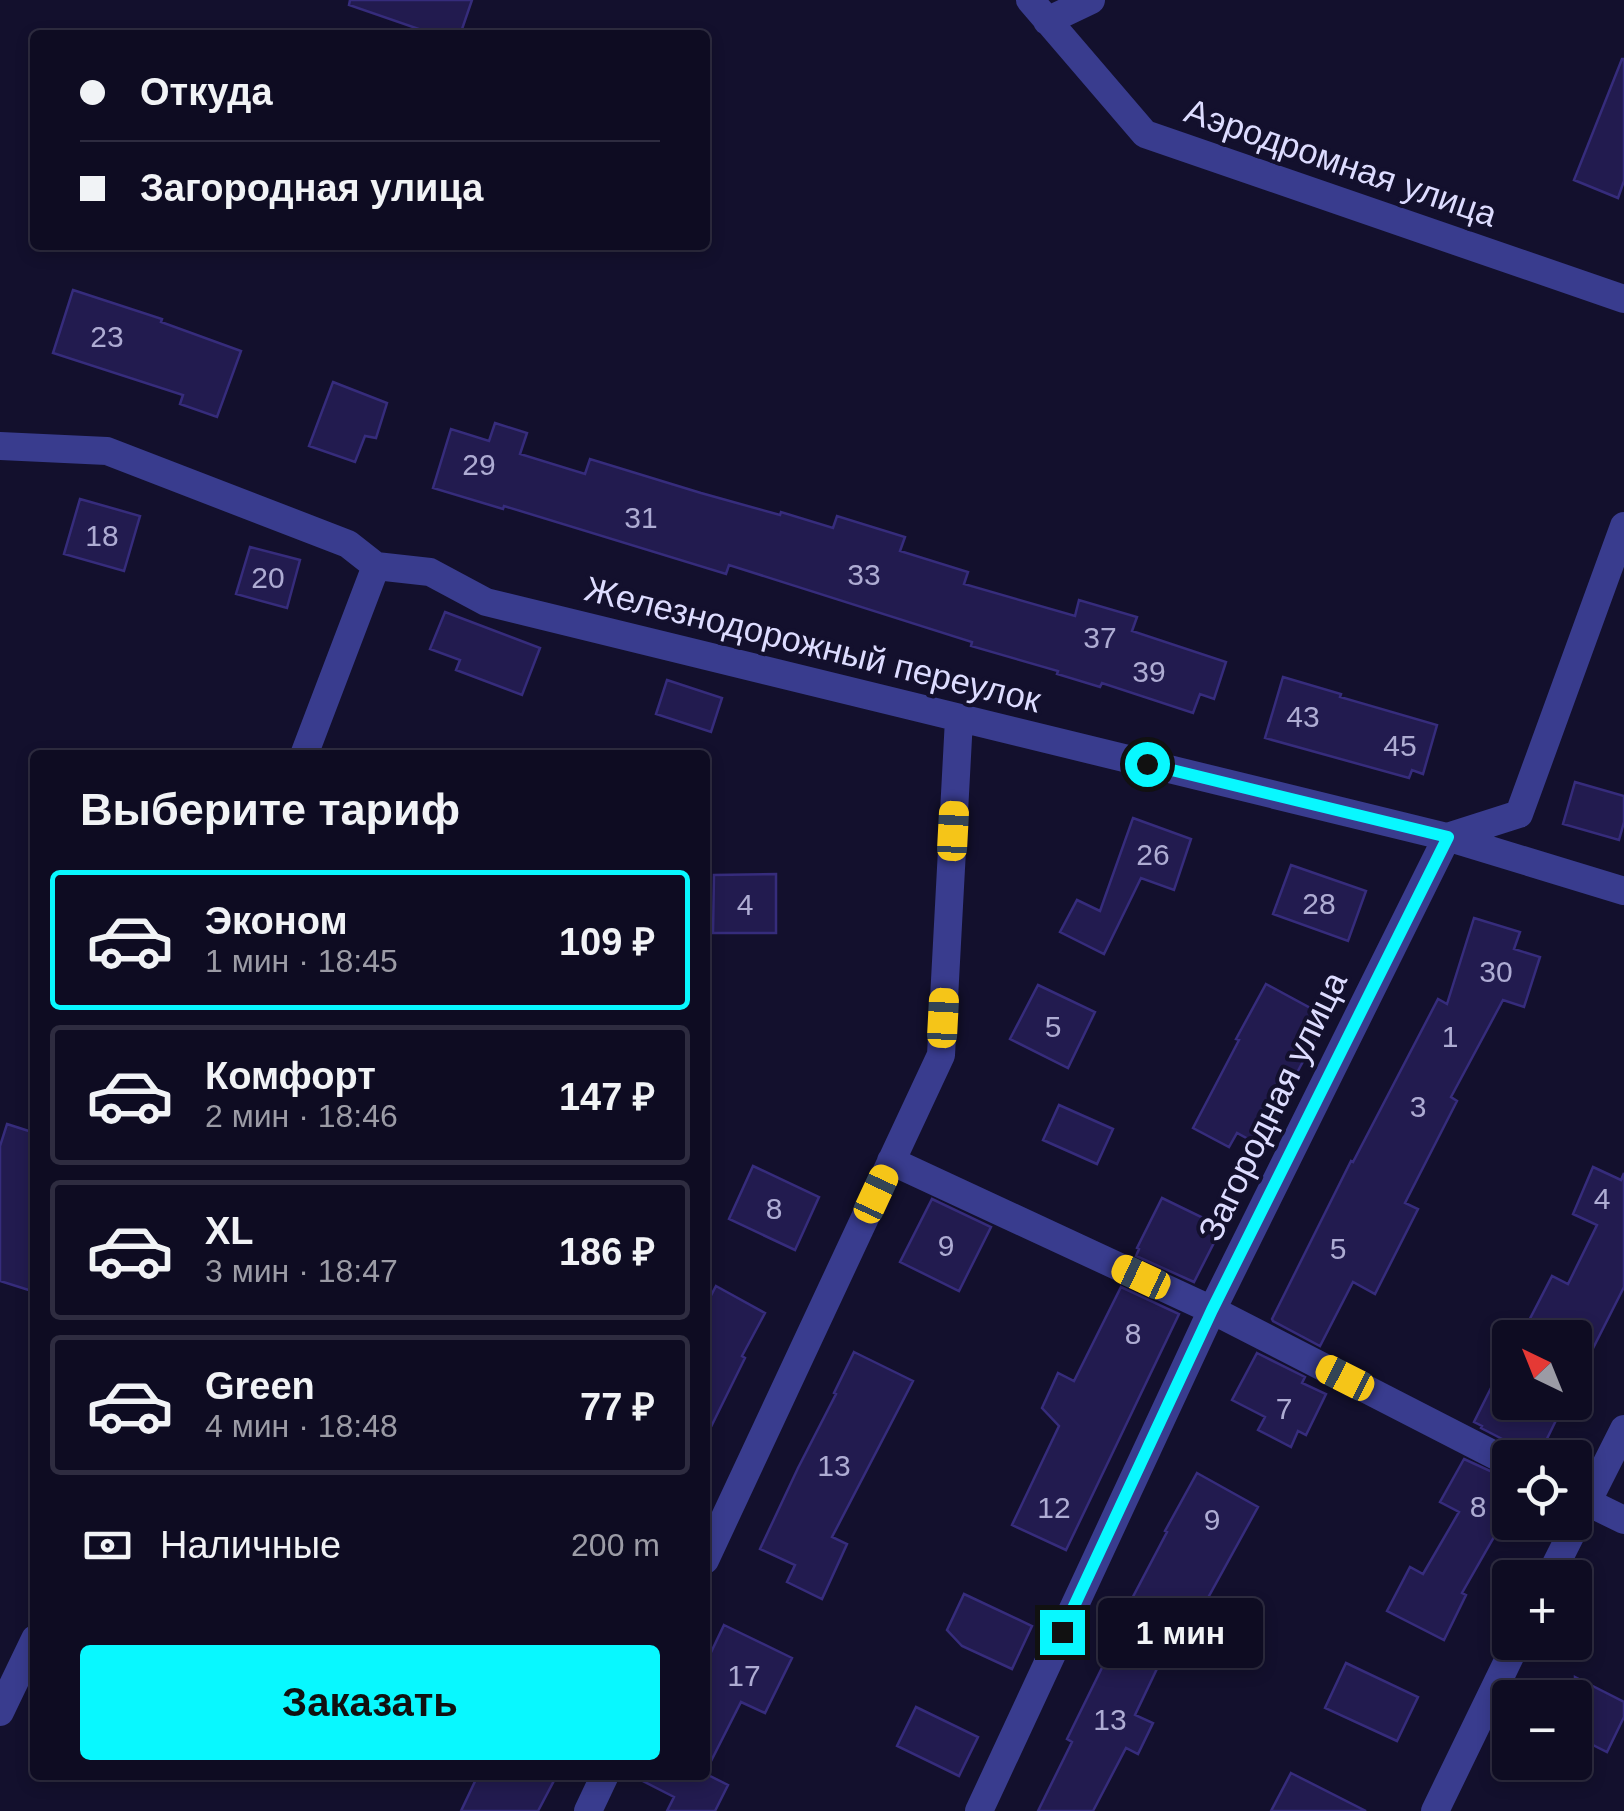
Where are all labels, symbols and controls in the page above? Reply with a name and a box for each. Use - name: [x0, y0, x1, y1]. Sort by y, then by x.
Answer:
- text: Откуда: [140, 71, 273, 113]
- street label: Аэродромная улица: [1180, 90, 1503, 234]
- text: Загородная улица: [140, 167, 483, 209]
- house number: 23: [90, 320, 124, 353]
- house number: 29: [462, 448, 496, 481]
- house number: 31: [624, 501, 658, 534]
- house number: 18: [85, 519, 119, 552]
- house number: 33: [847, 558, 881, 591]
- house number: 20: [251, 561, 285, 594]
- street label: Железнодорожный переулок: [581, 568, 1046, 720]
- house number: 37: [1083, 621, 1117, 654]
- house number: 39: [1132, 655, 1166, 688]
- house number: 43: [1286, 700, 1320, 733]
- house number: 45: [1383, 729, 1417, 762]
- route start: [1125, 742, 1170, 787]
- text: Выберите тариф: [80, 784, 460, 835]
- car: [936, 800, 970, 862]
- house number: 26: [1136, 838, 1170, 871]
- house number: 28: [1302, 887, 1336, 920]
- house number: 4: [737, 888, 753, 921]
- icon: car: [85, 895, 175, 985]
- text: Эконом: [205, 900, 348, 942]
- text: 109 ₽: [559, 921, 655, 963]
- text: 1 мин · 18:45: [205, 943, 398, 979]
- house number: 30: [1479, 955, 1513, 988]
- street label: Загородная улица: [1190, 965, 1354, 1247]
- car: [926, 987, 960, 1049]
- house number: 5: [1045, 1010, 1061, 1043]
- house number: 1: [1442, 1020, 1458, 1053]
- icon: car: [85, 1050, 175, 1140]
- text: Комфорт: [205, 1055, 376, 1097]
- text: 147 ₽: [559, 1076, 655, 1118]
- house number: 3: [1410, 1090, 1426, 1123]
- text: 2 мин · 18:46: [205, 1098, 398, 1134]
- car: [850, 1160, 902, 1228]
- house number: 4: [1594, 1182, 1610, 1215]
- house number: 8: [766, 1192, 782, 1225]
- icon: car: [85, 1205, 175, 1295]
- text: XL: [205, 1210, 254, 1252]
- house number: 9: [938, 1229, 954, 1262]
- text: 186 ₽: [559, 1231, 655, 1273]
- house number: 5: [1330, 1232, 1346, 1265]
- car: [1107, 1251, 1175, 1303]
- text: 3 мин · 18:47: [205, 1253, 398, 1289]
- house number: 8: [1125, 1317, 1141, 1350]
- north arrow: [1492, 1320, 1592, 1420]
- map controls: [1492, 1320, 1592, 1780]
- car: [1311, 1351, 1379, 1405]
- icon: car: [85, 1360, 175, 1450]
- text: Green: [205, 1365, 315, 1407]
- text: 77 ₽: [580, 1386, 655, 1428]
- house number: 7: [1276, 1392, 1292, 1425]
- text: 4 мин · 18:48: [205, 1408, 398, 1444]
- button: locate: [1492, 1440, 1592, 1540]
- house number: 13: [817, 1449, 851, 1482]
- house number: 8: [1470, 1490, 1486, 1523]
- house number: 12: [1037, 1491, 1071, 1524]
- house number: 9: [1204, 1503, 1220, 1536]
- icon: cash: [80, 1518, 135, 1573]
- text: Наличные: [160, 1524, 341, 1566]
- text: 200 m: [571, 1527, 660, 1563]
- button: +: [1492, 1560, 1592, 1660]
- callout: 1 мин: [1097, 1597, 1262, 1667]
- route end: [1040, 1610, 1085, 1655]
- text: 1 мин: [1136, 1615, 1225, 1651]
- button: Заказать: [80, 1645, 660, 1760]
- house number: 17: [727, 1659, 761, 1692]
- button: −: [1492, 1680, 1592, 1780]
- house number: 13: [1093, 1703, 1127, 1736]

